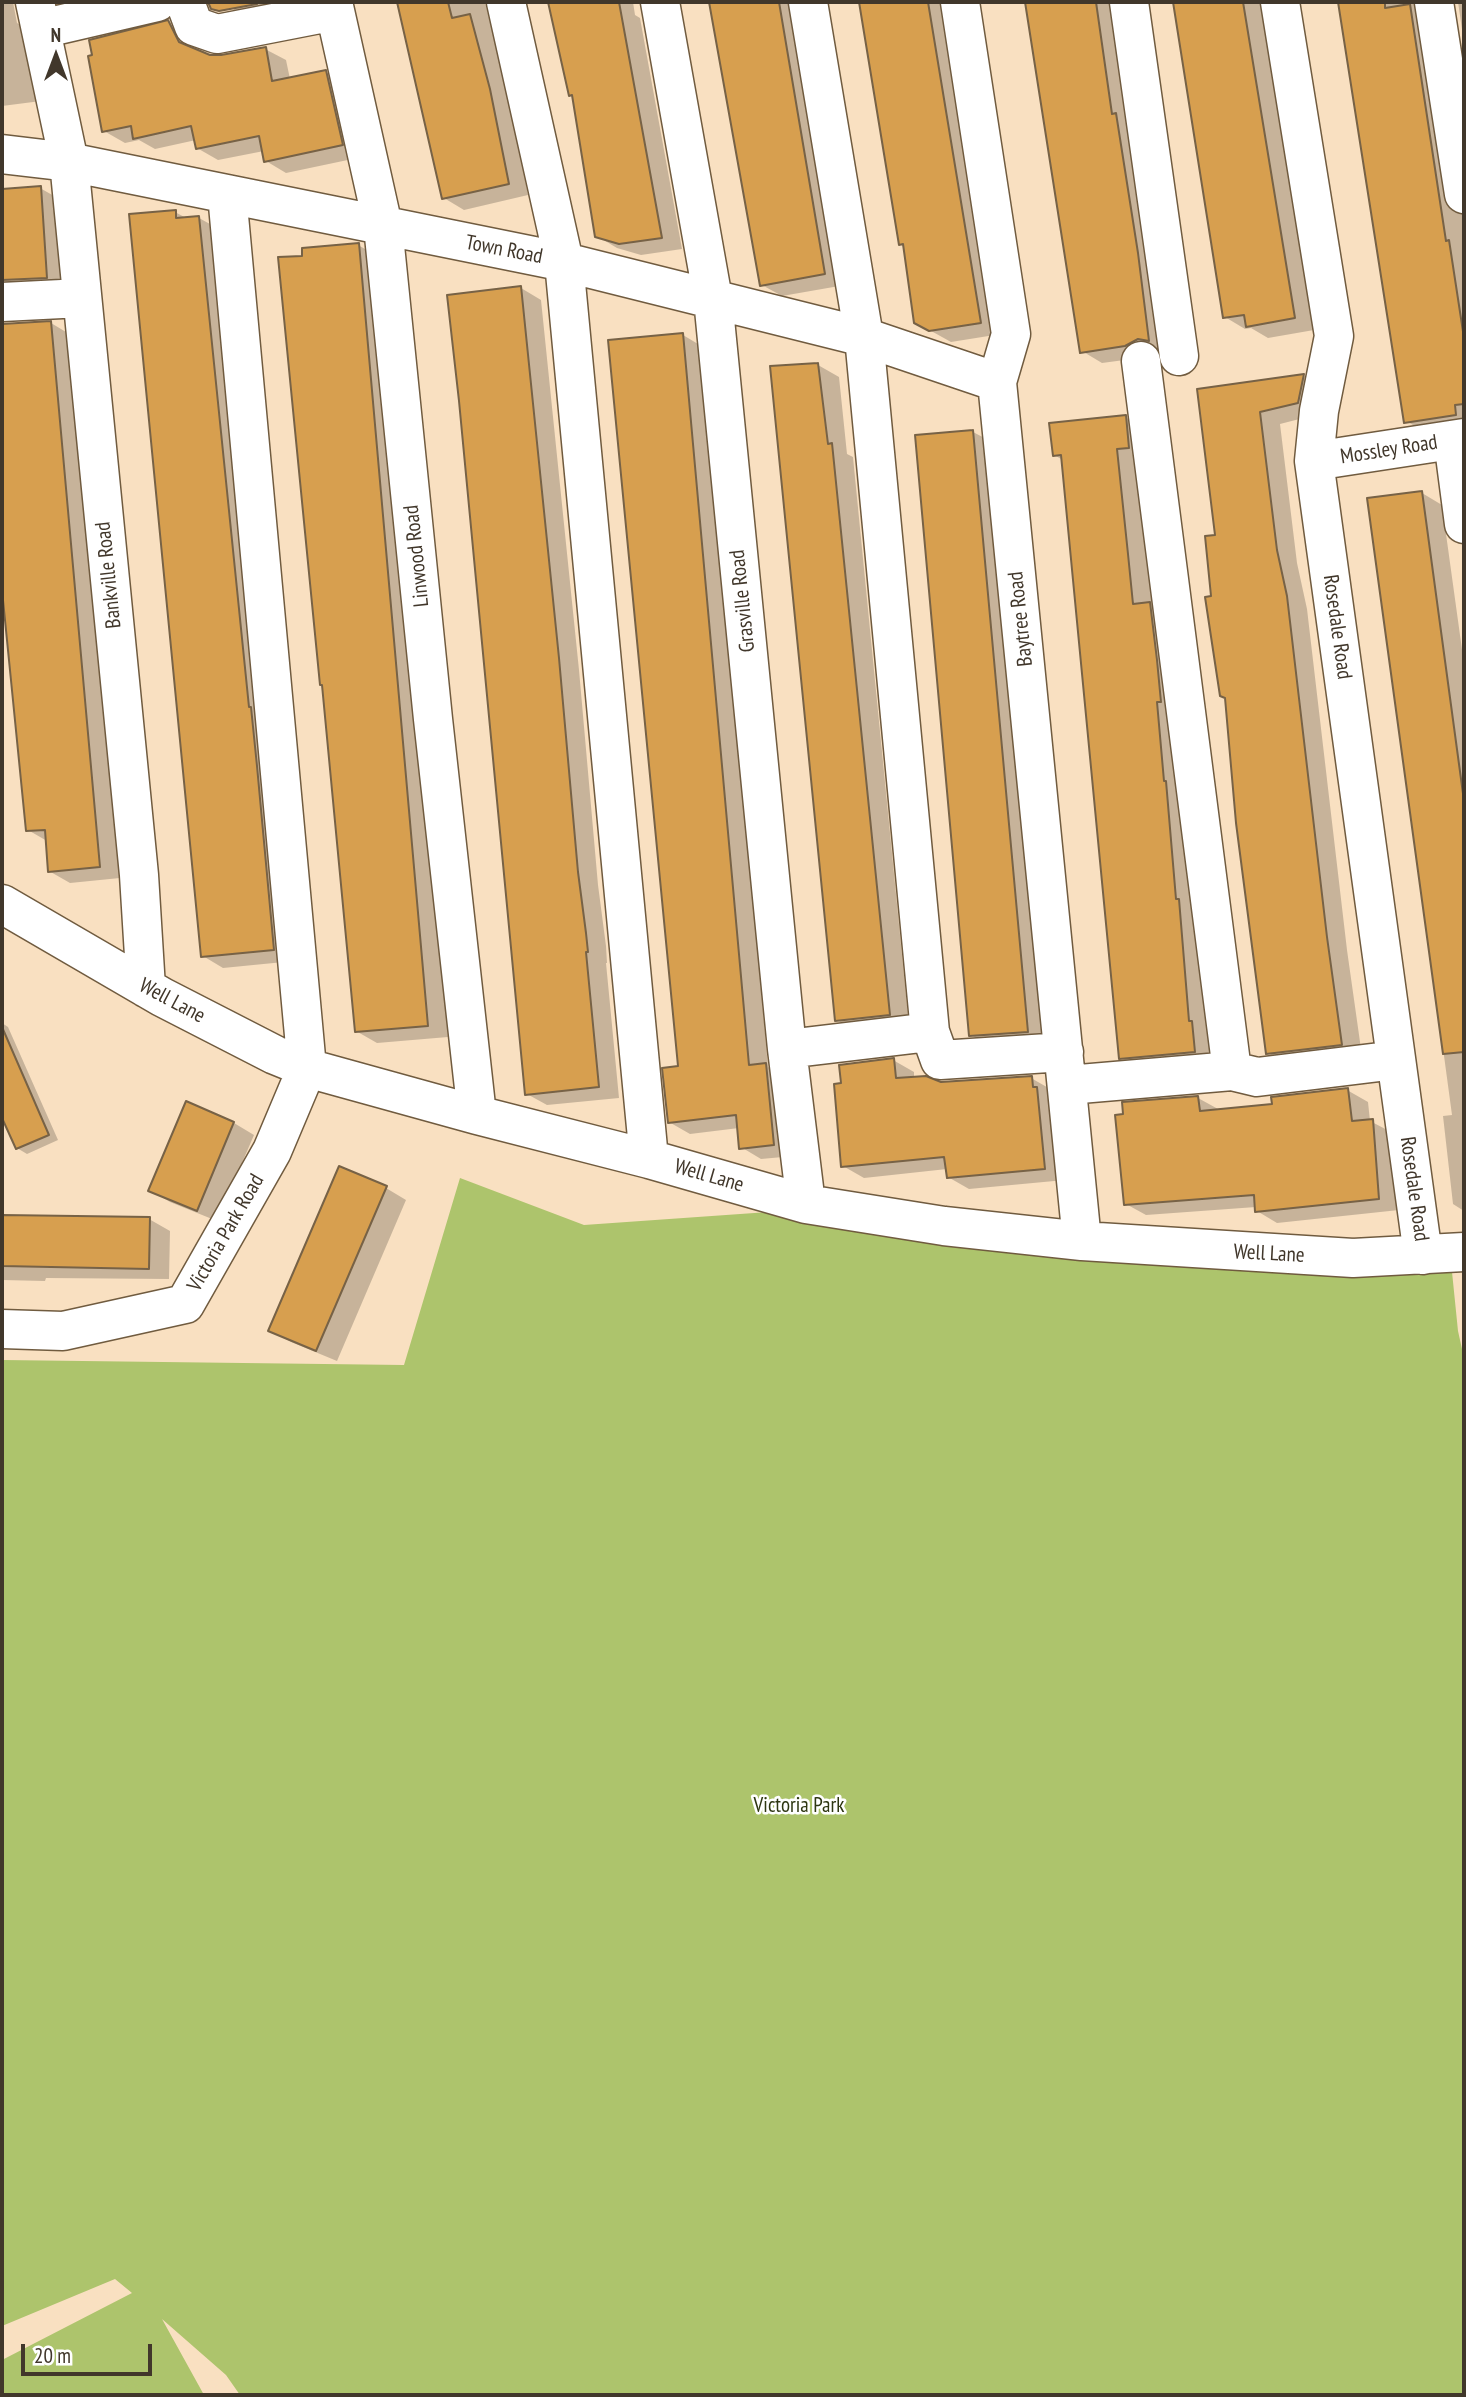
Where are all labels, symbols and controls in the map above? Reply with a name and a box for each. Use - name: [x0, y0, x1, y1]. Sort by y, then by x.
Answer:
- north arrow: [21, 21, 91, 91]
- text: N: [51, 23, 61, 47]
- street label: Town Road: [463, 230, 545, 270]
- street label: Mossley Road: [1339, 430, 1439, 470]
- street label: Linwood Road: [399, 504, 435, 608]
- street label: Bankville Road: [91, 520, 127, 630]
- street label: Grasville Road: [725, 548, 761, 654]
- street label: Baytree Road: [1003, 570, 1039, 668]
- street label: Rosedale Road: [1317, 573, 1357, 681]
- street label: Well Lane: [135, 973, 209, 1029]
- street label: Rosedale Road: [1394, 1135, 1434, 1243]
- street label: Well Lane: [671, 1154, 747, 1198]
- street label: Victoria Park Road: [182, 1170, 270, 1296]
- street label: Well Lane: [1233, 1240, 1305, 1268]
- park label: Victoria Park: [754, 1793, 844, 1819]
- scale bar: [24, 2330, 156, 2374]
- text: 20 m: [34, 2342, 71, 2369]

